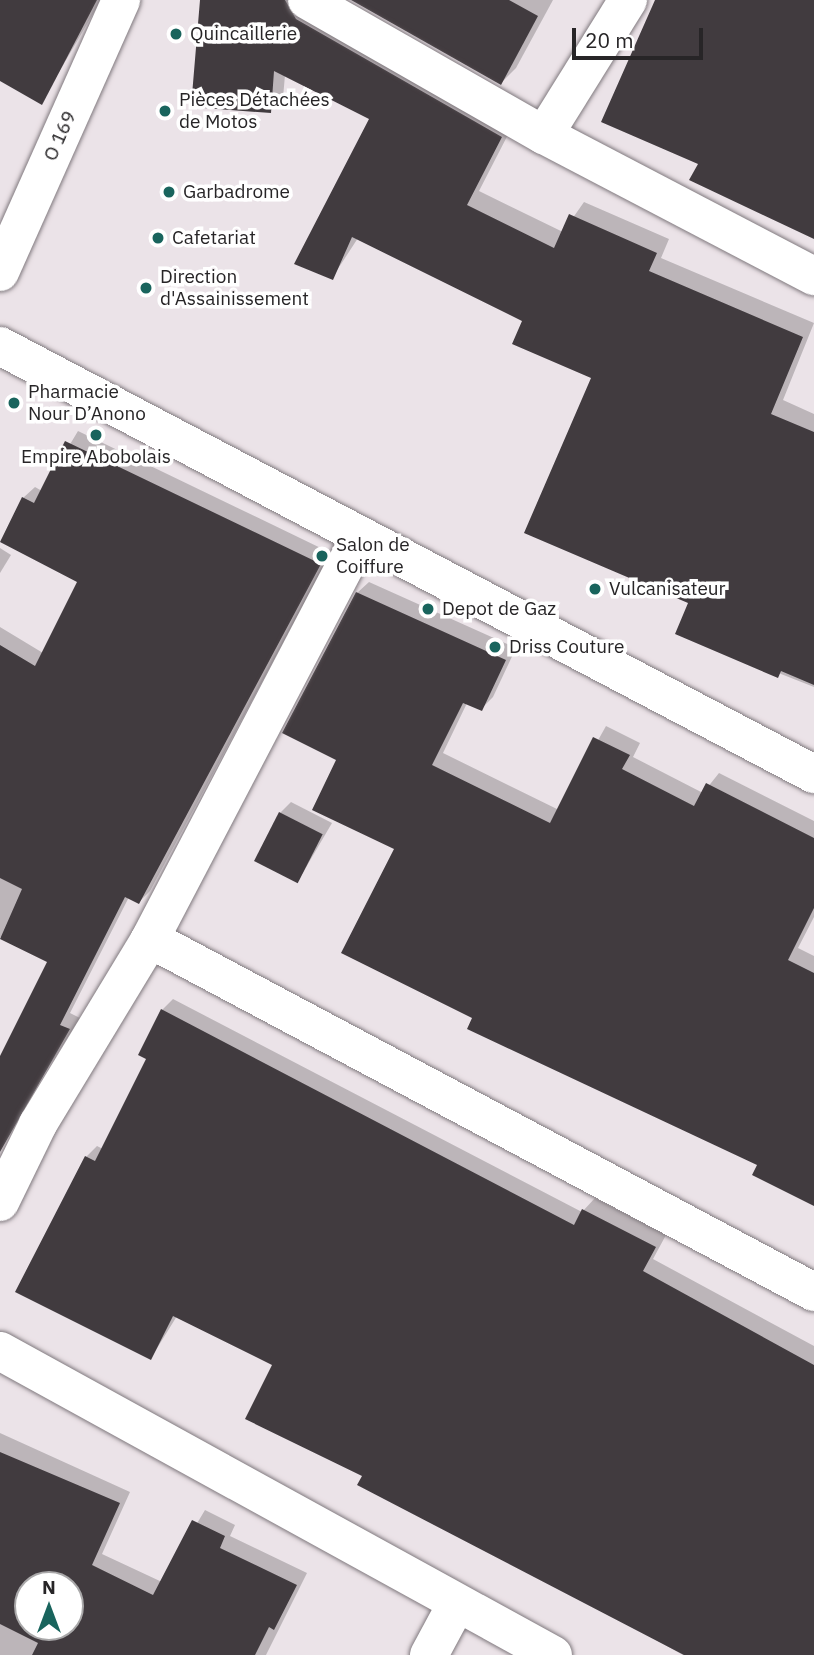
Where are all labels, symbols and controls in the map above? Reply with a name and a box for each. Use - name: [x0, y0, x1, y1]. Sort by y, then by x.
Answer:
- scale bar: [576, 14, 707, 58]
- place label: Quincaillerie: [190, 23, 297, 45]
- marker: Quincaillerie: [168, 26, 184, 42]
- text: 20 m: [585, 26, 634, 54]
- place label: Pièces Détachées de Motos: [179, 89, 330, 133]
- marker: Pièces Détachées de Motos: [157, 103, 173, 119]
- street label: O 169: [39, 108, 81, 164]
- place label: Garbadrome: [183, 181, 290, 203]
- marker: Garbadrome: [161, 184, 177, 200]
- place label: Cafetariat: [172, 227, 256, 249]
- marker: Cafetariat: [150, 230, 166, 246]
- place label: Direction d'Assainissement: [160, 266, 309, 310]
- marker: Direction d'Assainissement: [138, 280, 154, 296]
- place label: Pharmacie Nour D’Anono: [28, 381, 146, 425]
- marker: Pharmacie Nour D’Anono: [6, 395, 22, 411]
- marker: Empire Abobolais: [88, 427, 104, 443]
- place label: Empire Abobolais: [21, 446, 171, 468]
- place label: Salon de Coiffure: [336, 534, 410, 578]
- marker: Salon de Coiffure: [314, 548, 330, 564]
- place label: Vulcanisateur: [609, 578, 726, 600]
- marker: Vulcanisateur: [587, 581, 603, 597]
- place label: Depot de Gaz: [442, 598, 556, 620]
- marker: Depot de Gaz: [420, 601, 436, 617]
- place label: Driss Couture: [509, 636, 624, 658]
- marker: Driss Couture: [487, 639, 503, 655]
- north arrow: [14, 1571, 84, 1641]
- text: N: [42, 1575, 56, 1599]

